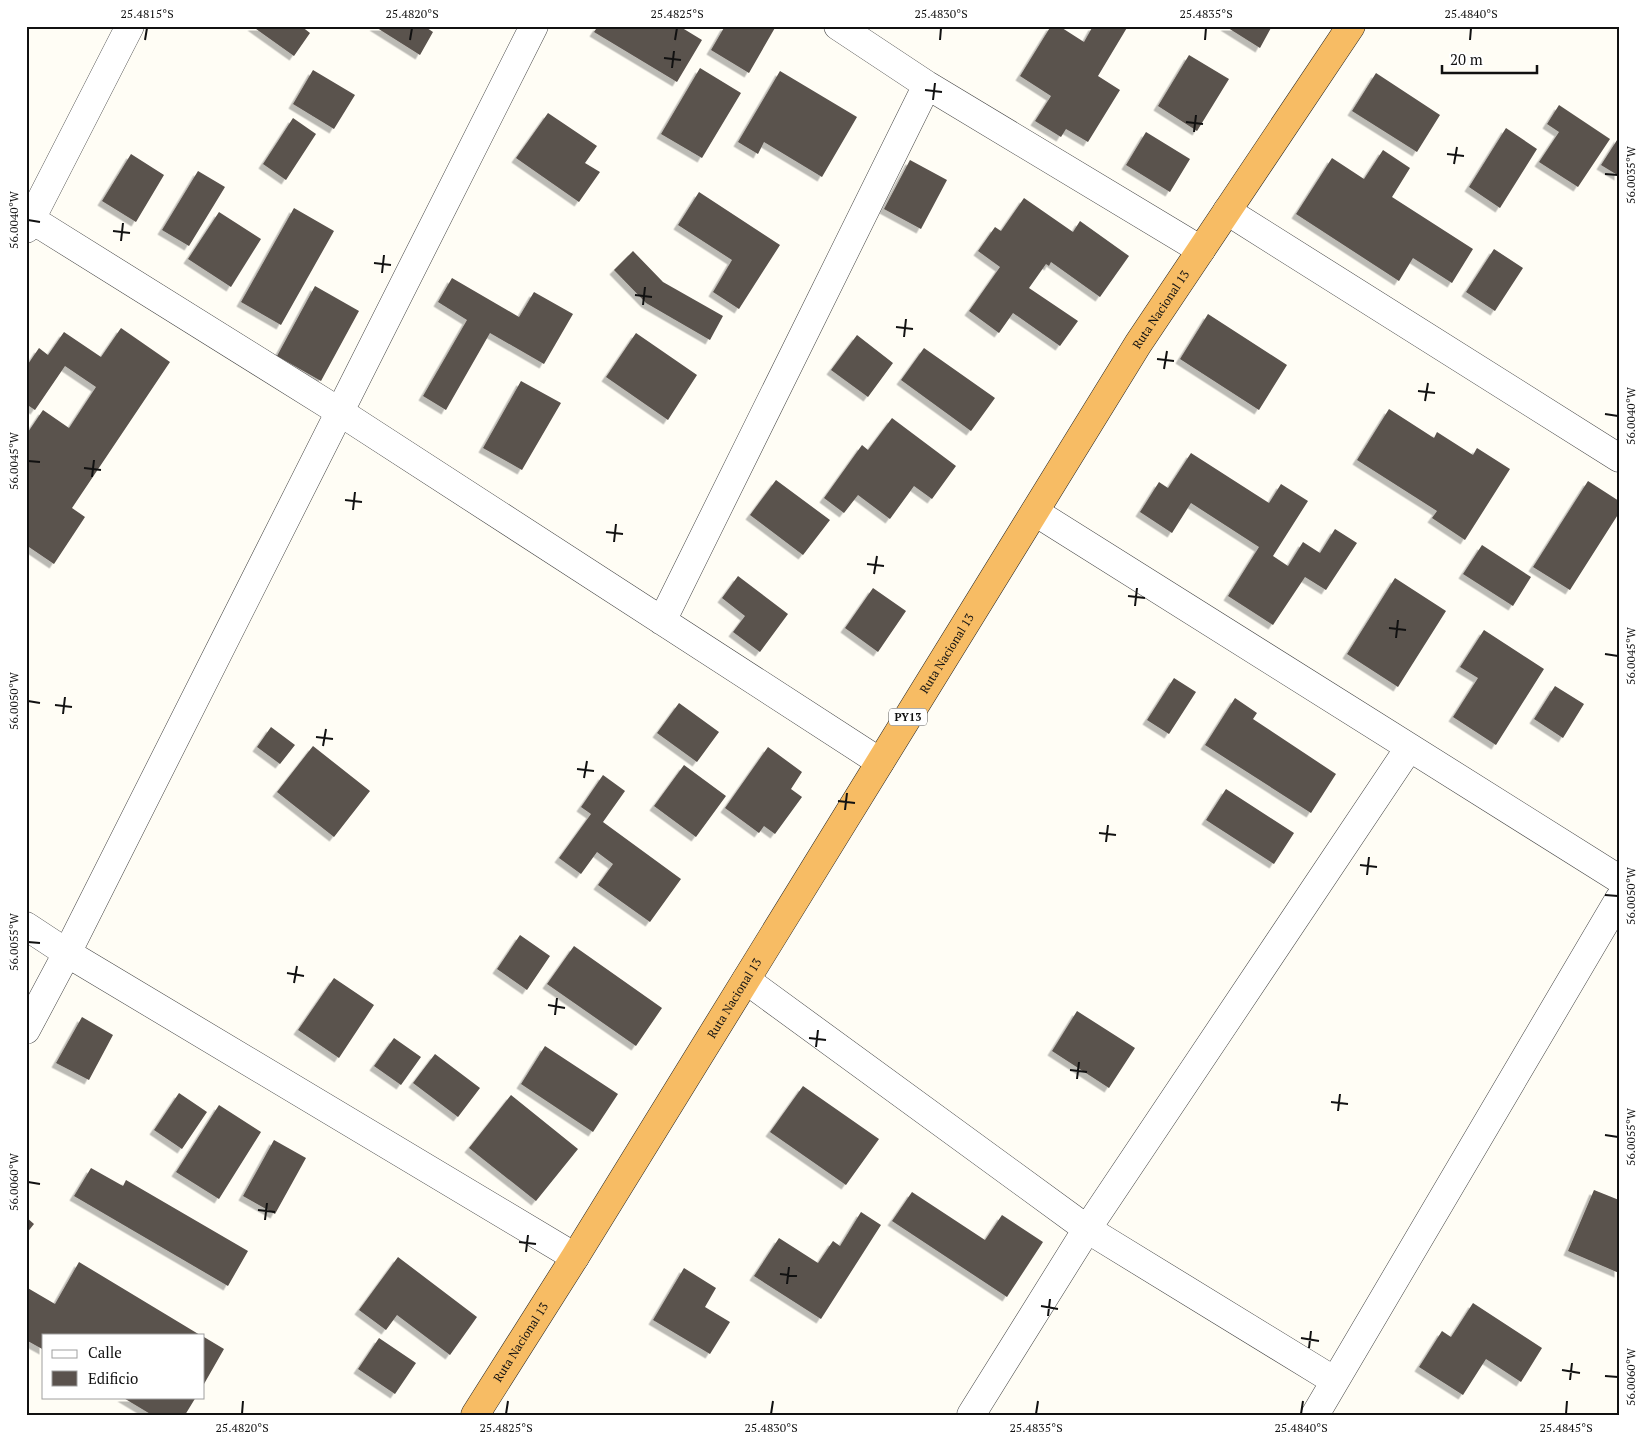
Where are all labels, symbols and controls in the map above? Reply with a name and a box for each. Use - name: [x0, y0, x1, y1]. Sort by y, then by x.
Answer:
- text: 25.4815°S: [120, 6, 174, 21]
- text: 25.4820°S: [385, 6, 439, 21]
- text: 25.4825°S: [650, 6, 704, 21]
- text: 25.4830°S: [914, 6, 968, 21]
- text: 25.4835°S: [1179, 6, 1233, 21]
- text: 25.4840°S: [1444, 6, 1498, 21]
- scale bar: [1442, 42, 1538, 74]
- text: 20 m: [1450, 49, 1483, 69]
- text: 56.0035°W: [1623, 145, 1638, 204]
- text: 56.0040°W: [6, 190, 21, 249]
- street label: Ruta Nacional 13: [1129, 267, 1192, 351]
- text: 56.0040°W: [1623, 386, 1638, 445]
- text: 56.0045°W: [6, 431, 21, 490]
- street label: Ruta Nacional 13: [916, 610, 977, 696]
- text: 56.0045°W: [1623, 626, 1638, 685]
- text: 56.0050°W: [6, 671, 21, 730]
- road number: PY13: [889, 709, 927, 726]
- text: 56.0050°W: [1623, 866, 1638, 925]
- text: 56.0055°W: [6, 912, 21, 971]
- street label: Ruta Nacional 13: [704, 955, 764, 1041]
- text: 56.0055°W: [1623, 1107, 1638, 1166]
- text: 56.0060°W: [6, 1152, 21, 1211]
- street label: Ruta Nacional 13: [490, 1299, 551, 1385]
- legend: [42, 1334, 205, 1398]
- text: Calle: [88, 1342, 122, 1362]
- text: 56.0060°W: [1623, 1347, 1638, 1406]
- text: Edificio: [88, 1368, 138, 1388]
- text: 25.4820°S: [215, 1420, 269, 1435]
- text: 25.4825°S: [479, 1420, 533, 1435]
- text: 25.4830°S: [744, 1420, 798, 1435]
- text: 25.4835°S: [1009, 1420, 1063, 1435]
- text: 25.4840°S: [1274, 1420, 1328, 1435]
- text: 25.4845°S: [1539, 1420, 1593, 1435]

